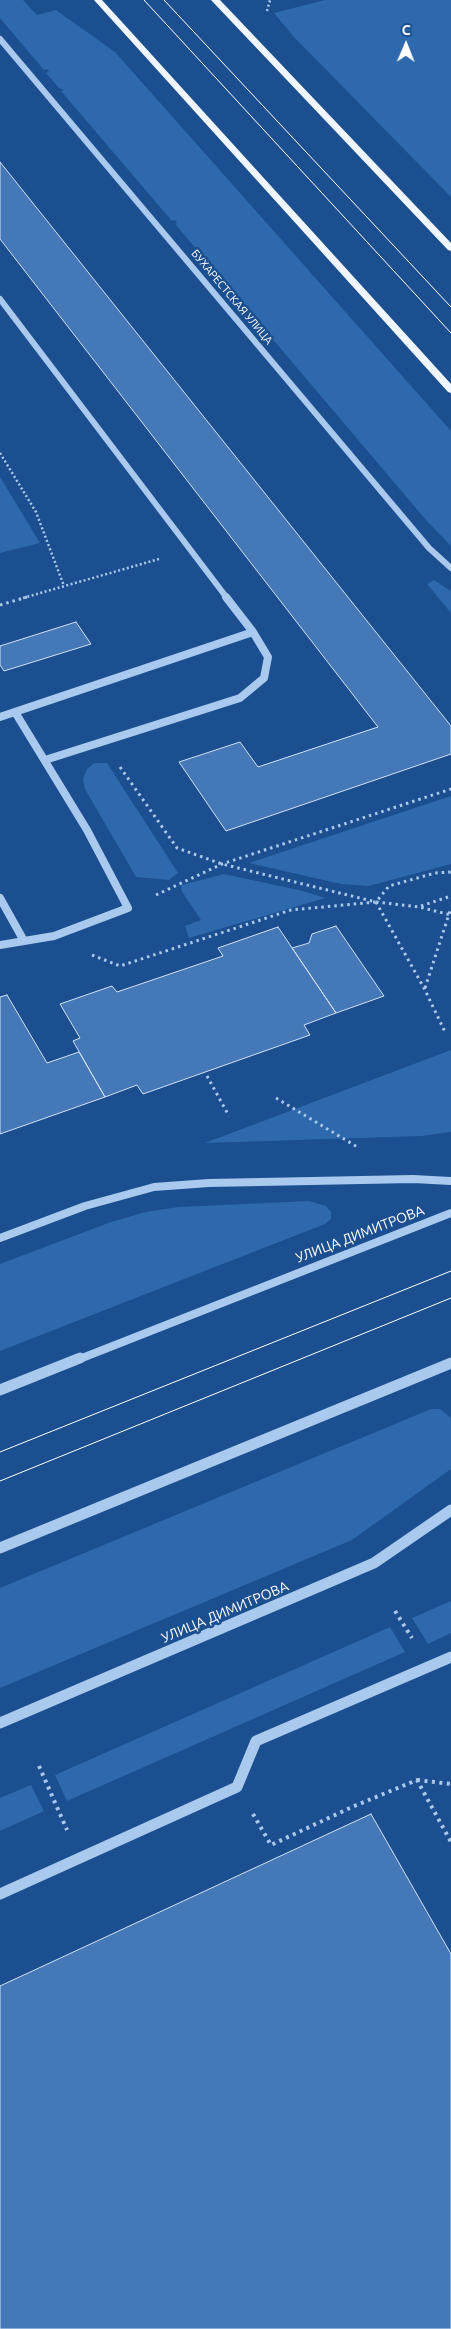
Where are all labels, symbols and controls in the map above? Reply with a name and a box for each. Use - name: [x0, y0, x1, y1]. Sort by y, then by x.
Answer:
- north arrow: [381, 20, 431, 70]
- text: С: [402, 22, 411, 38]
- street label: БУХАРЕСТСКАЯ УЛИЦА: [189, 247, 275, 347]
- street label: УЛИЦА ДИМИТРОВА: [293, 1202, 427, 1266]
- street label: УЛИЦА ДИМИТРОВА: [159, 1578, 291, 1646]

